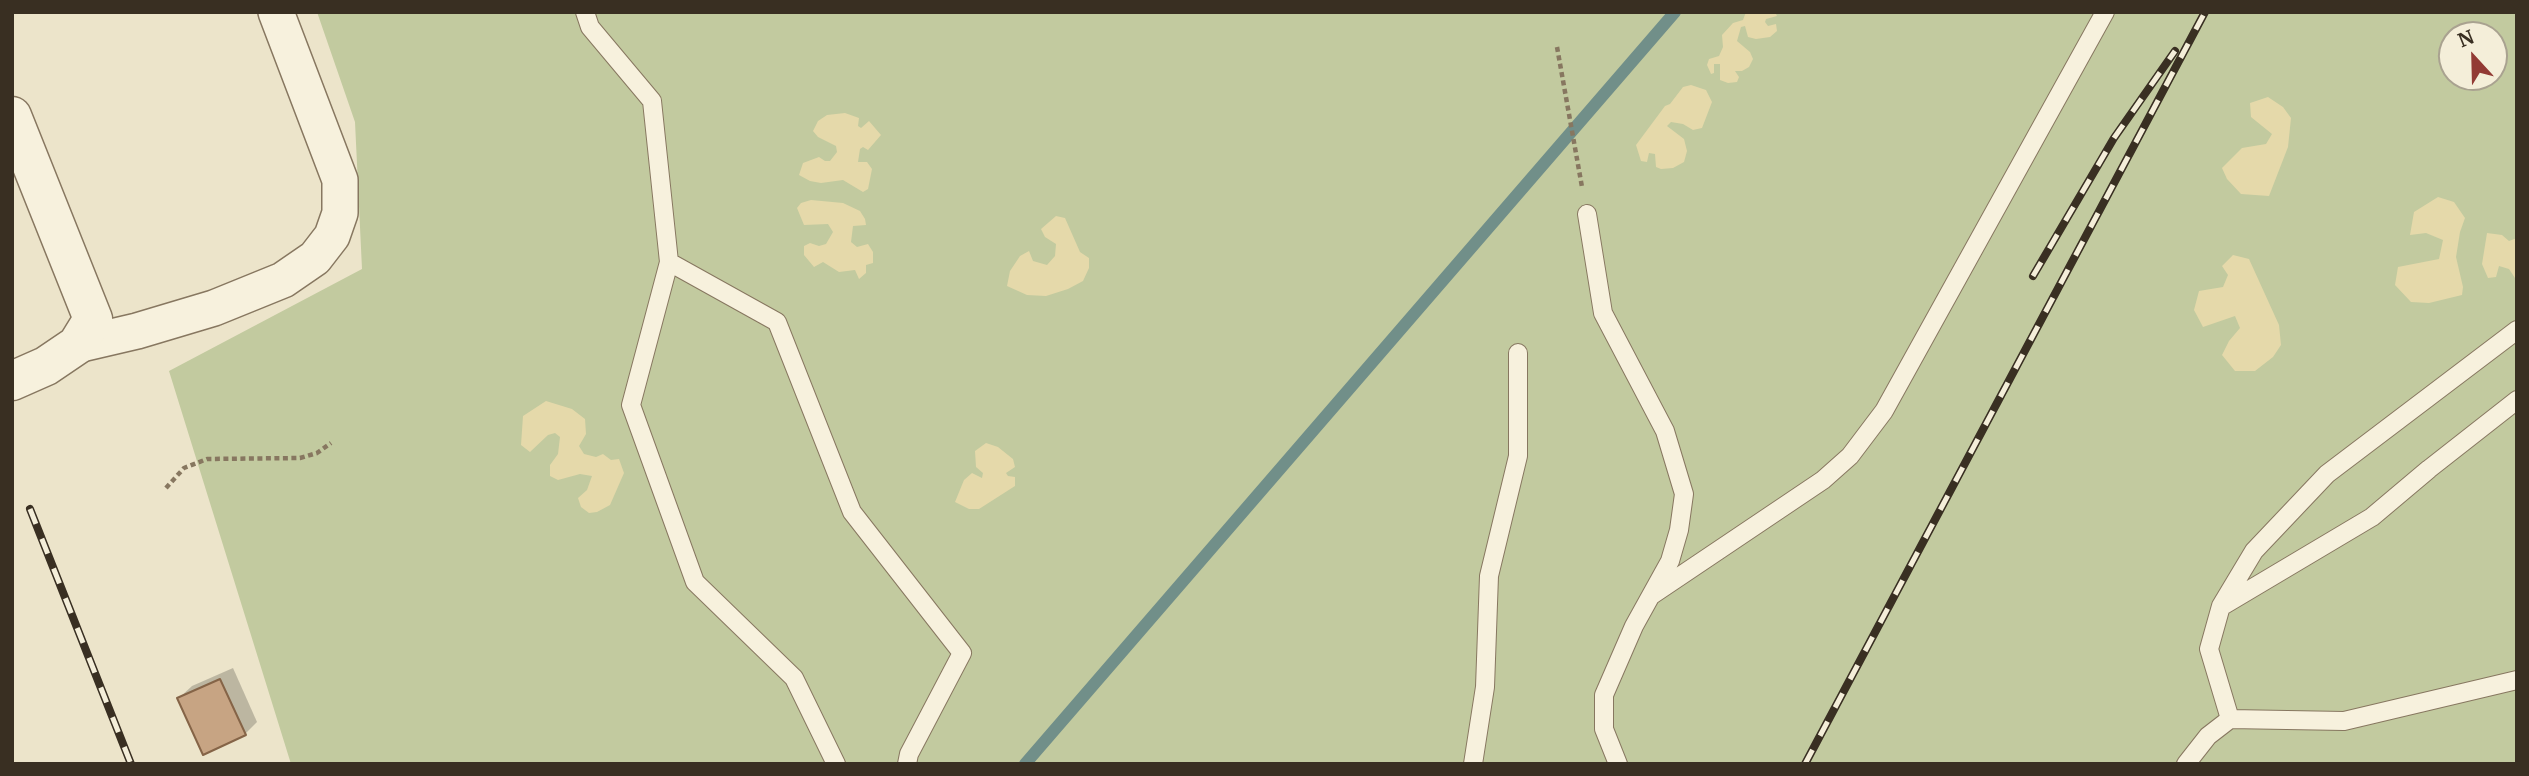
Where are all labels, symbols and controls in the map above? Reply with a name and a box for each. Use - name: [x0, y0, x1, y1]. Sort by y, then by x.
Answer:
- north arrow: [2438, 21, 2508, 91]
- text: N: [2454, 24, 2477, 52]

